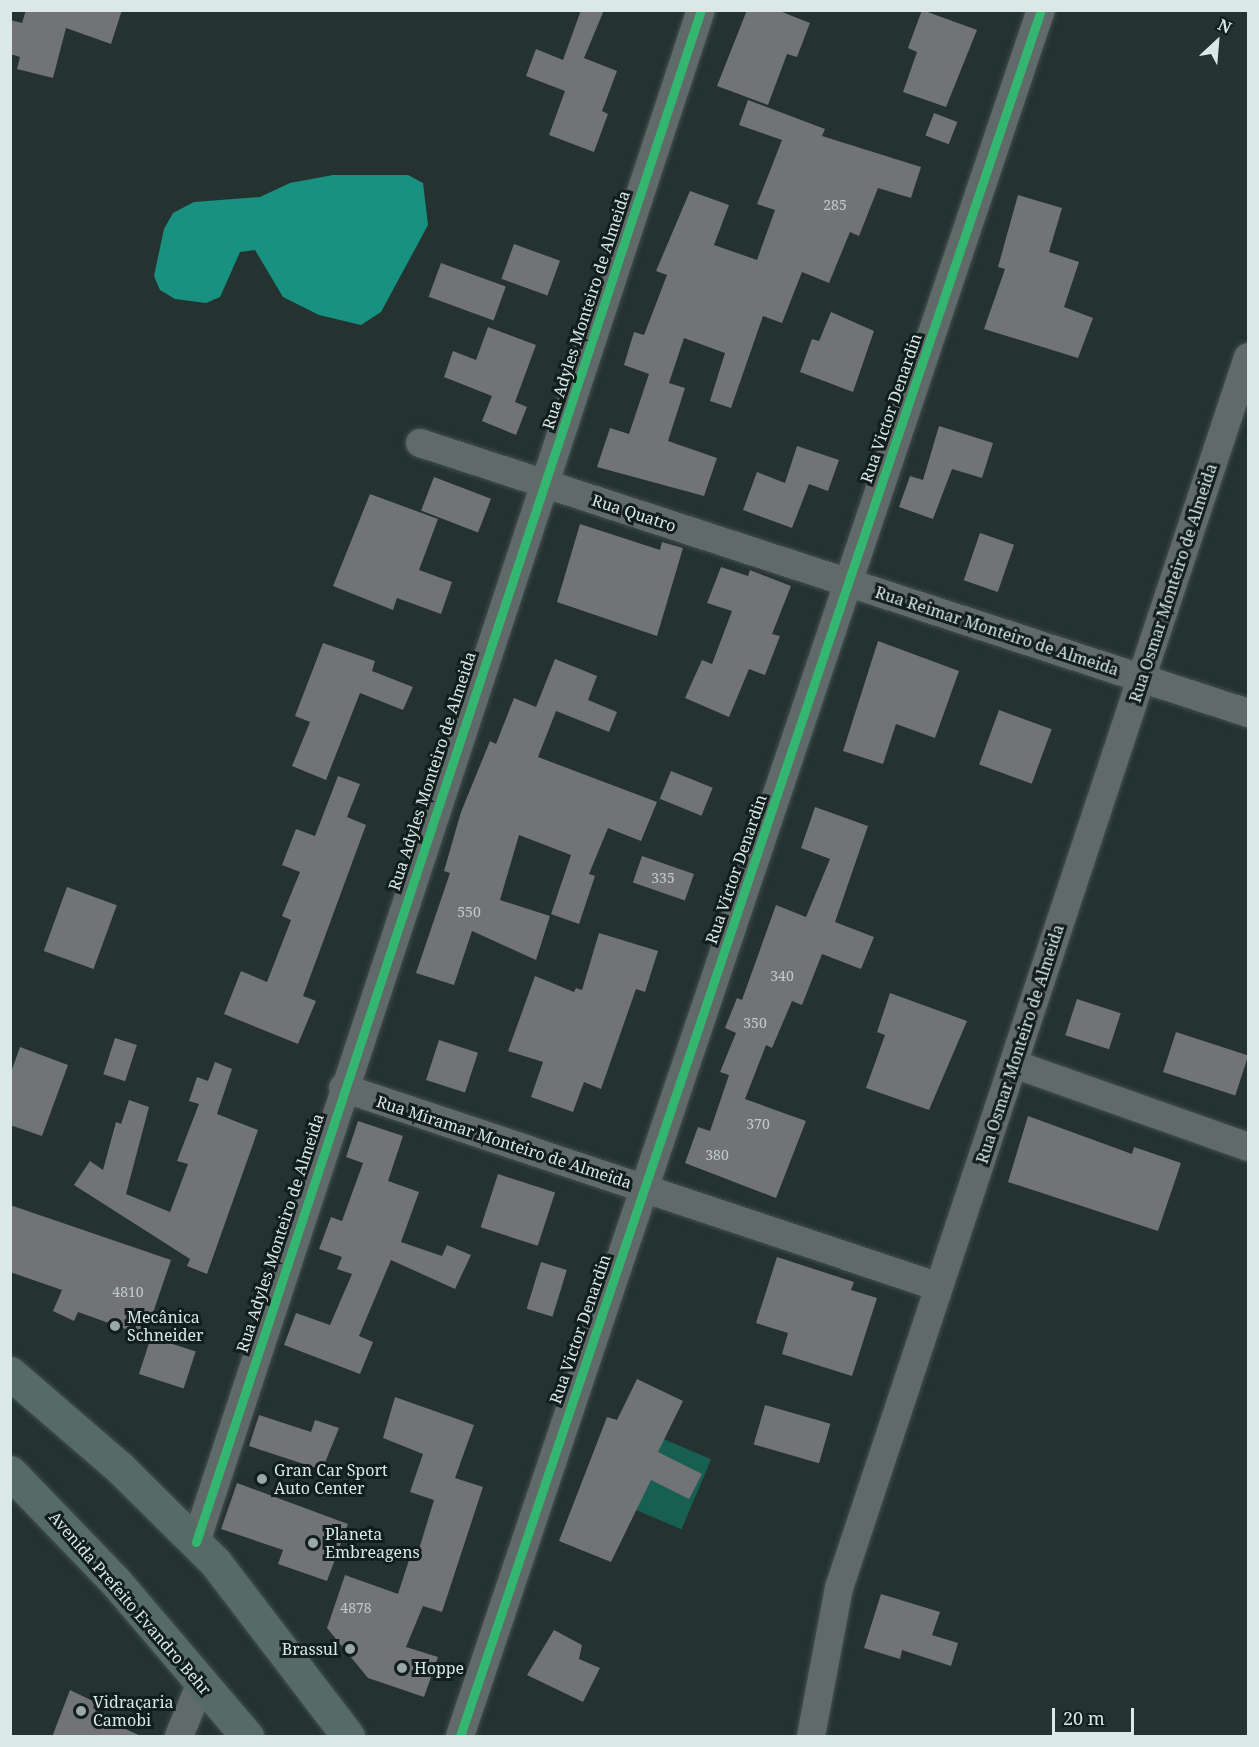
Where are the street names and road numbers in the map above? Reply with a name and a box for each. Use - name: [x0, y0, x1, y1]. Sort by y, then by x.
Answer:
- street label: Rua Adyles Monteiro de Almeida: [538, 188, 634, 432]
- street label: Rua Victor Denardin: [856, 331, 926, 485]
- street label: Rua Osmar Monteiro de Almeida: [1125, 461, 1221, 705]
- street label: Rua Quatro: [590, 490, 678, 536]
- street label: Rua Reimar Monteiro de Almeida: [873, 582, 1121, 680]
- street label: Rua Adyles Monteiro de Almeida: [384, 649, 480, 893]
- street label: Rua Victor Denardin: [701, 792, 771, 946]
- street label: Rua Osmar Monteiro de Almeida: [972, 922, 1068, 1166]
- street label: Rua Miramar Monteiro de Almeida: [374, 1092, 634, 1192]
- street label: Rua Adyles Monteiro de Almeida: [232, 1111, 328, 1355]
- street label: Rua Victor Denardin: [545, 1252, 615, 1406]
- street label: Avenida Prefeito Evandro Behr: [45, 1507, 215, 1699]

